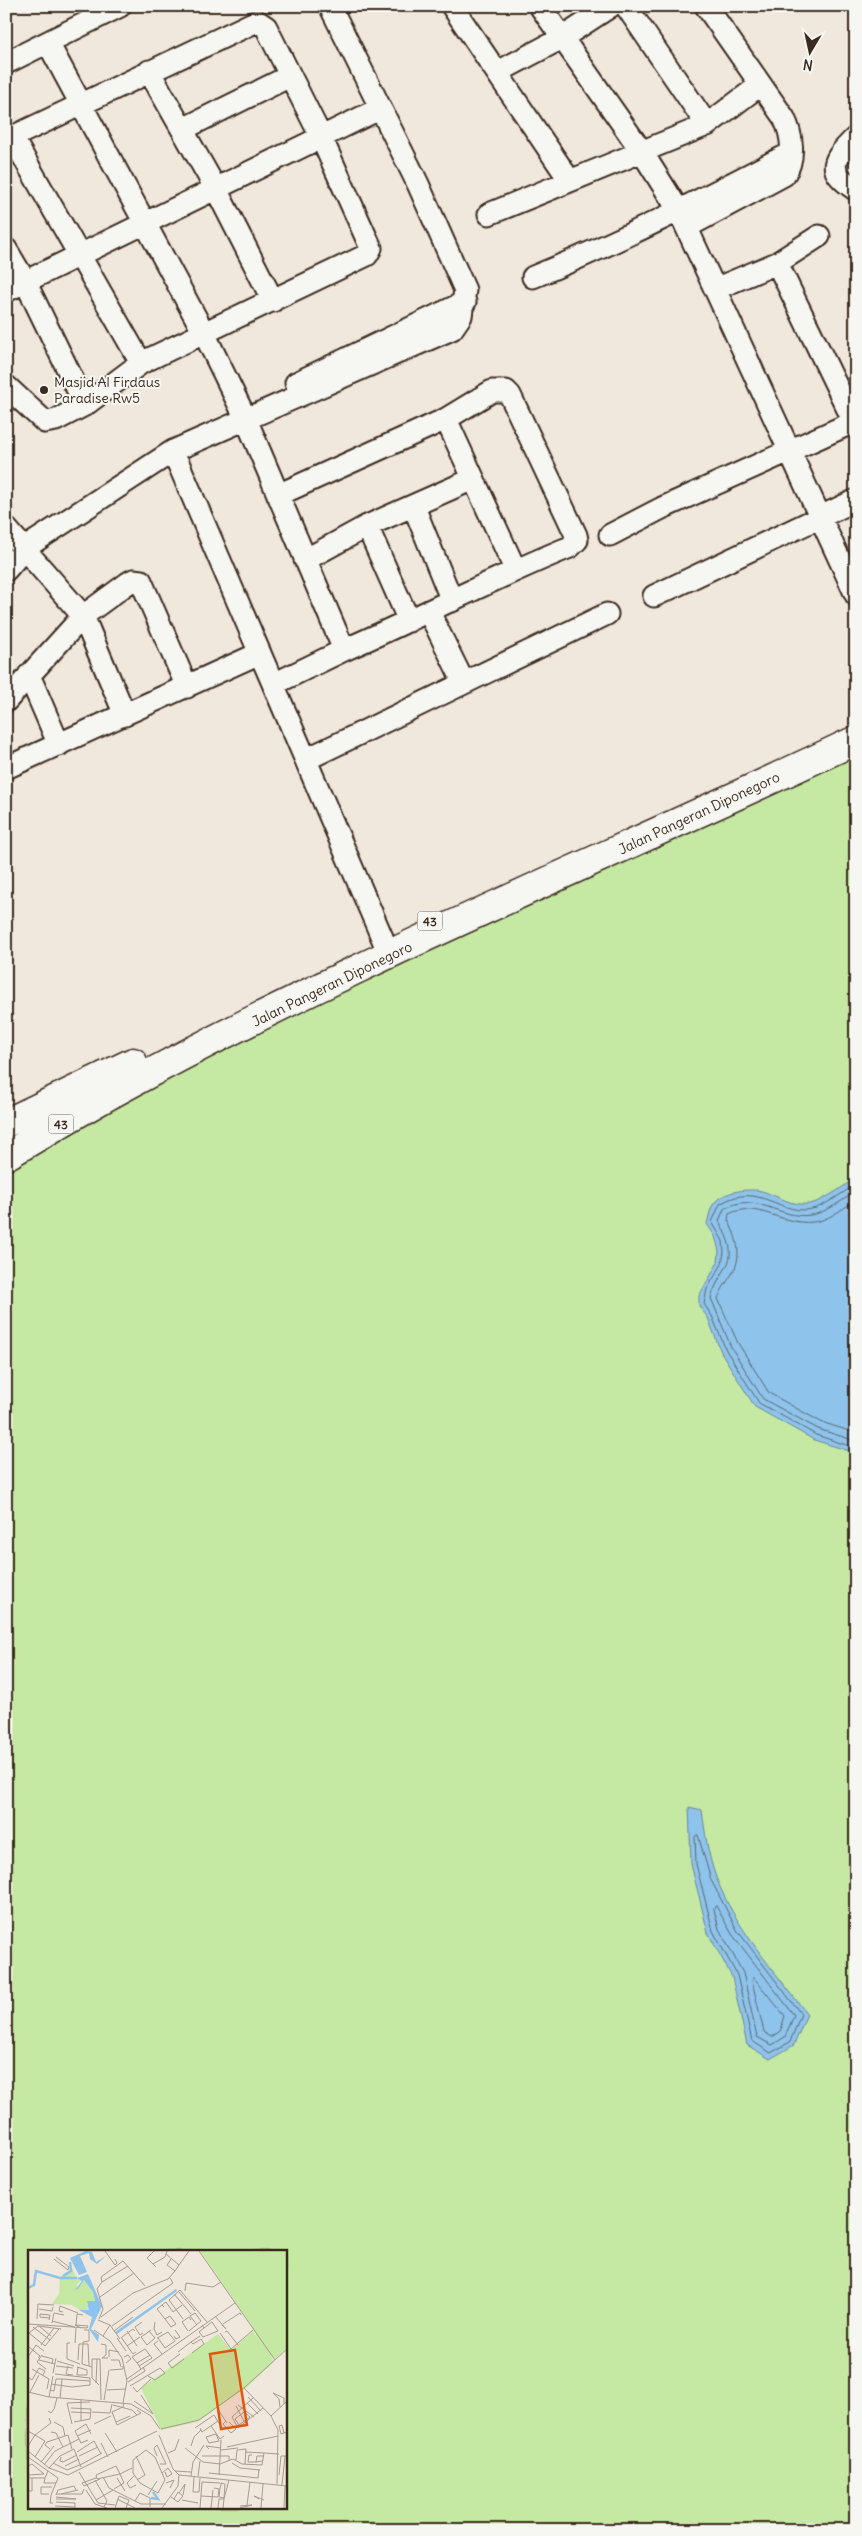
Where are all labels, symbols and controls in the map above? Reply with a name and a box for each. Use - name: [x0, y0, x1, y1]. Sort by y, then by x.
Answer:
- north arrow: [784, 28, 834, 78]
- text: N: [802, 55, 814, 74]
- place label: Masjid Al Firdaus Paradise Rw5: [54, 373, 160, 407]
- marker: Masjid Al Firdaus Paradise Rw5: [38, 384, 50, 396]
- street label: Jalan Pangeran Diponegoro: [615, 768, 783, 858]
- road number: 43: [418, 911, 442, 930]
- street label: Jalan Pangeran Diponegoro: [249, 937, 415, 1031]
- road number: 43: [48, 1114, 74, 1134]
- inset map: [28, 2250, 286, 2508]

